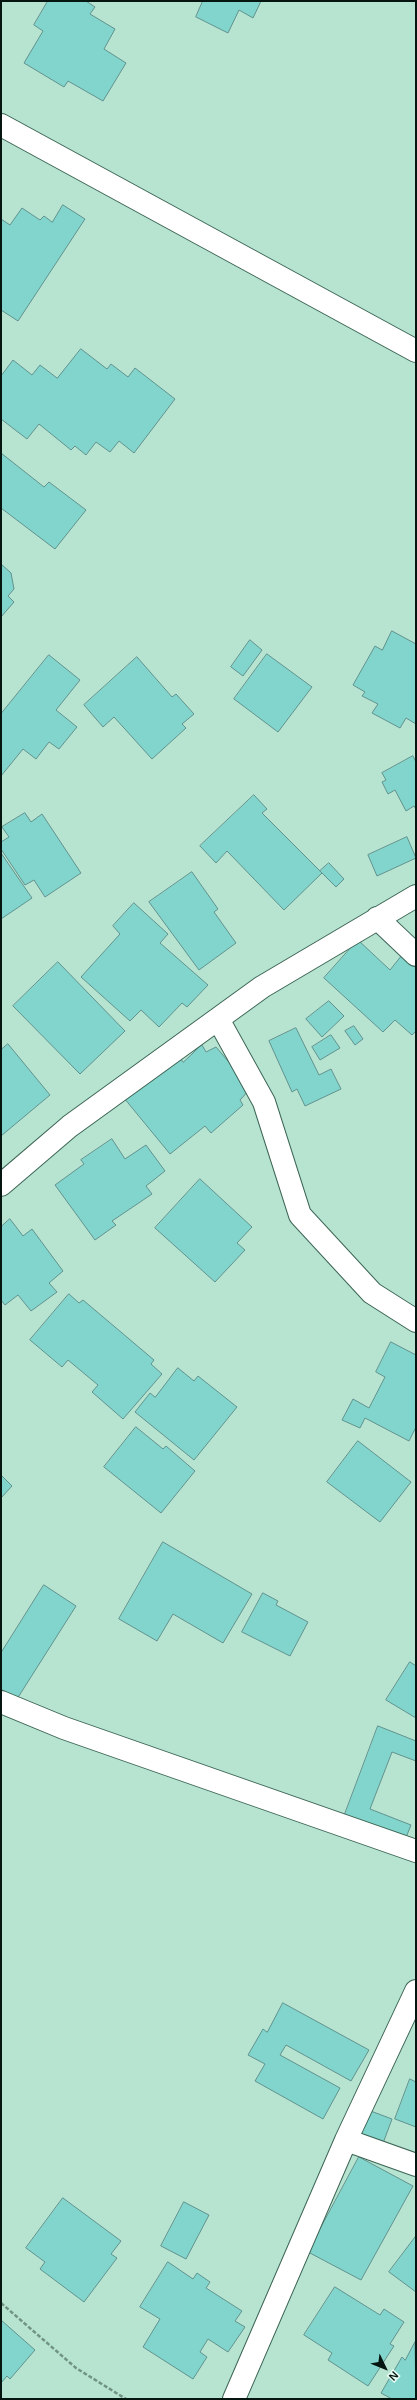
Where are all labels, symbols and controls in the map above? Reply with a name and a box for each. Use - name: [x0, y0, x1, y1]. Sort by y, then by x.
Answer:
- north arrow: [365, 2348, 405, 2388]
- text: N: [387, 2369, 401, 2383]

